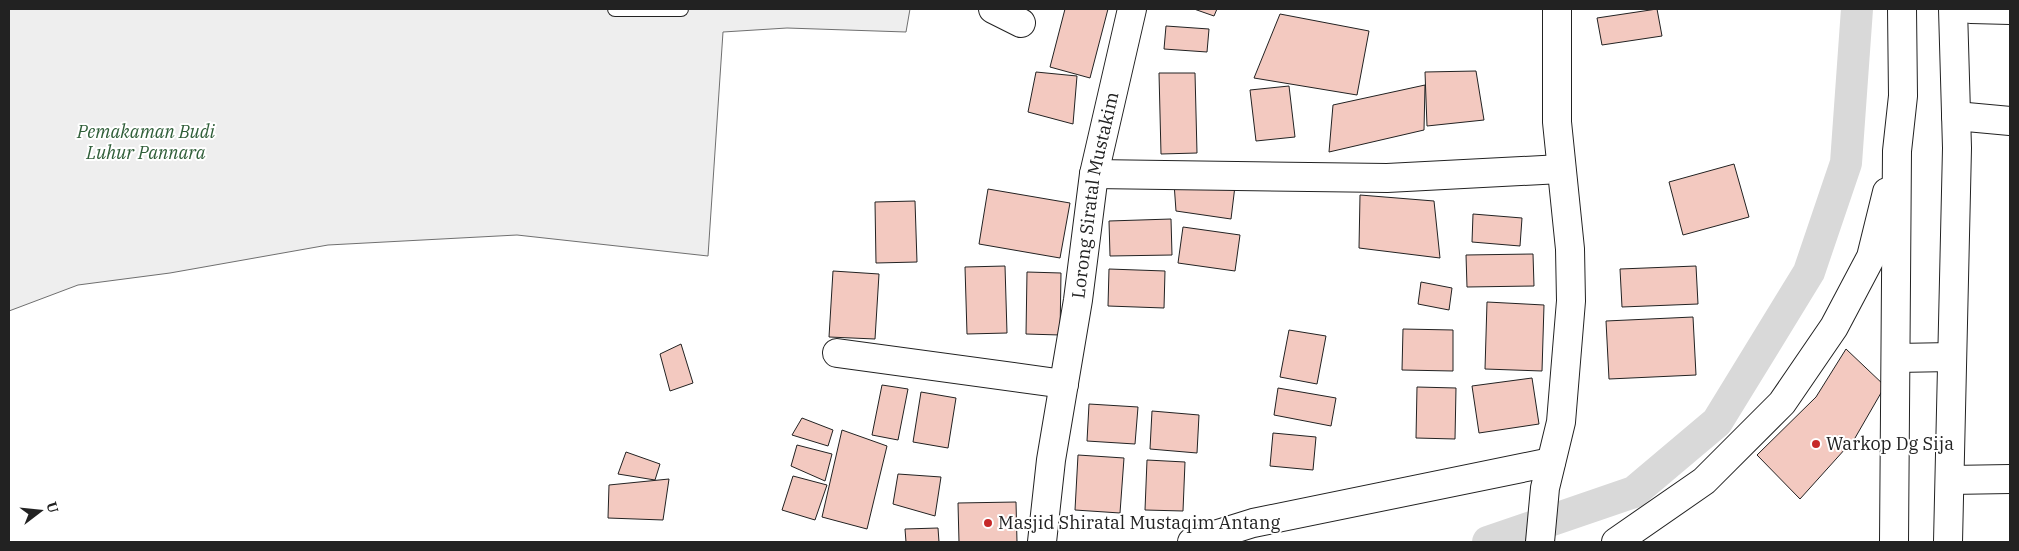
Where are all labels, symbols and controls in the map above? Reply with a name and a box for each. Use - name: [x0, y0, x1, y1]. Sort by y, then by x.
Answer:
- street label: Lorong Siratal Mustakim: [1066, 90, 1124, 300]
- park label: Pemakaman Budi Luhur Pannara: [76, 120, 216, 164]
- place label: Warkop Dg Sija: [1826, 432, 1954, 455]
- marker: Warkop Dg Sija: [1810, 438, 1822, 450]
- north arrow: [15, 486, 65, 536]
- text: U: [42, 500, 63, 515]
- place label: Masjid Shiratal Mustaqim Antang: [998, 511, 1280, 534]
- marker: Masjid Shiratal Mustaqim Antang: [982, 517, 994, 529]

